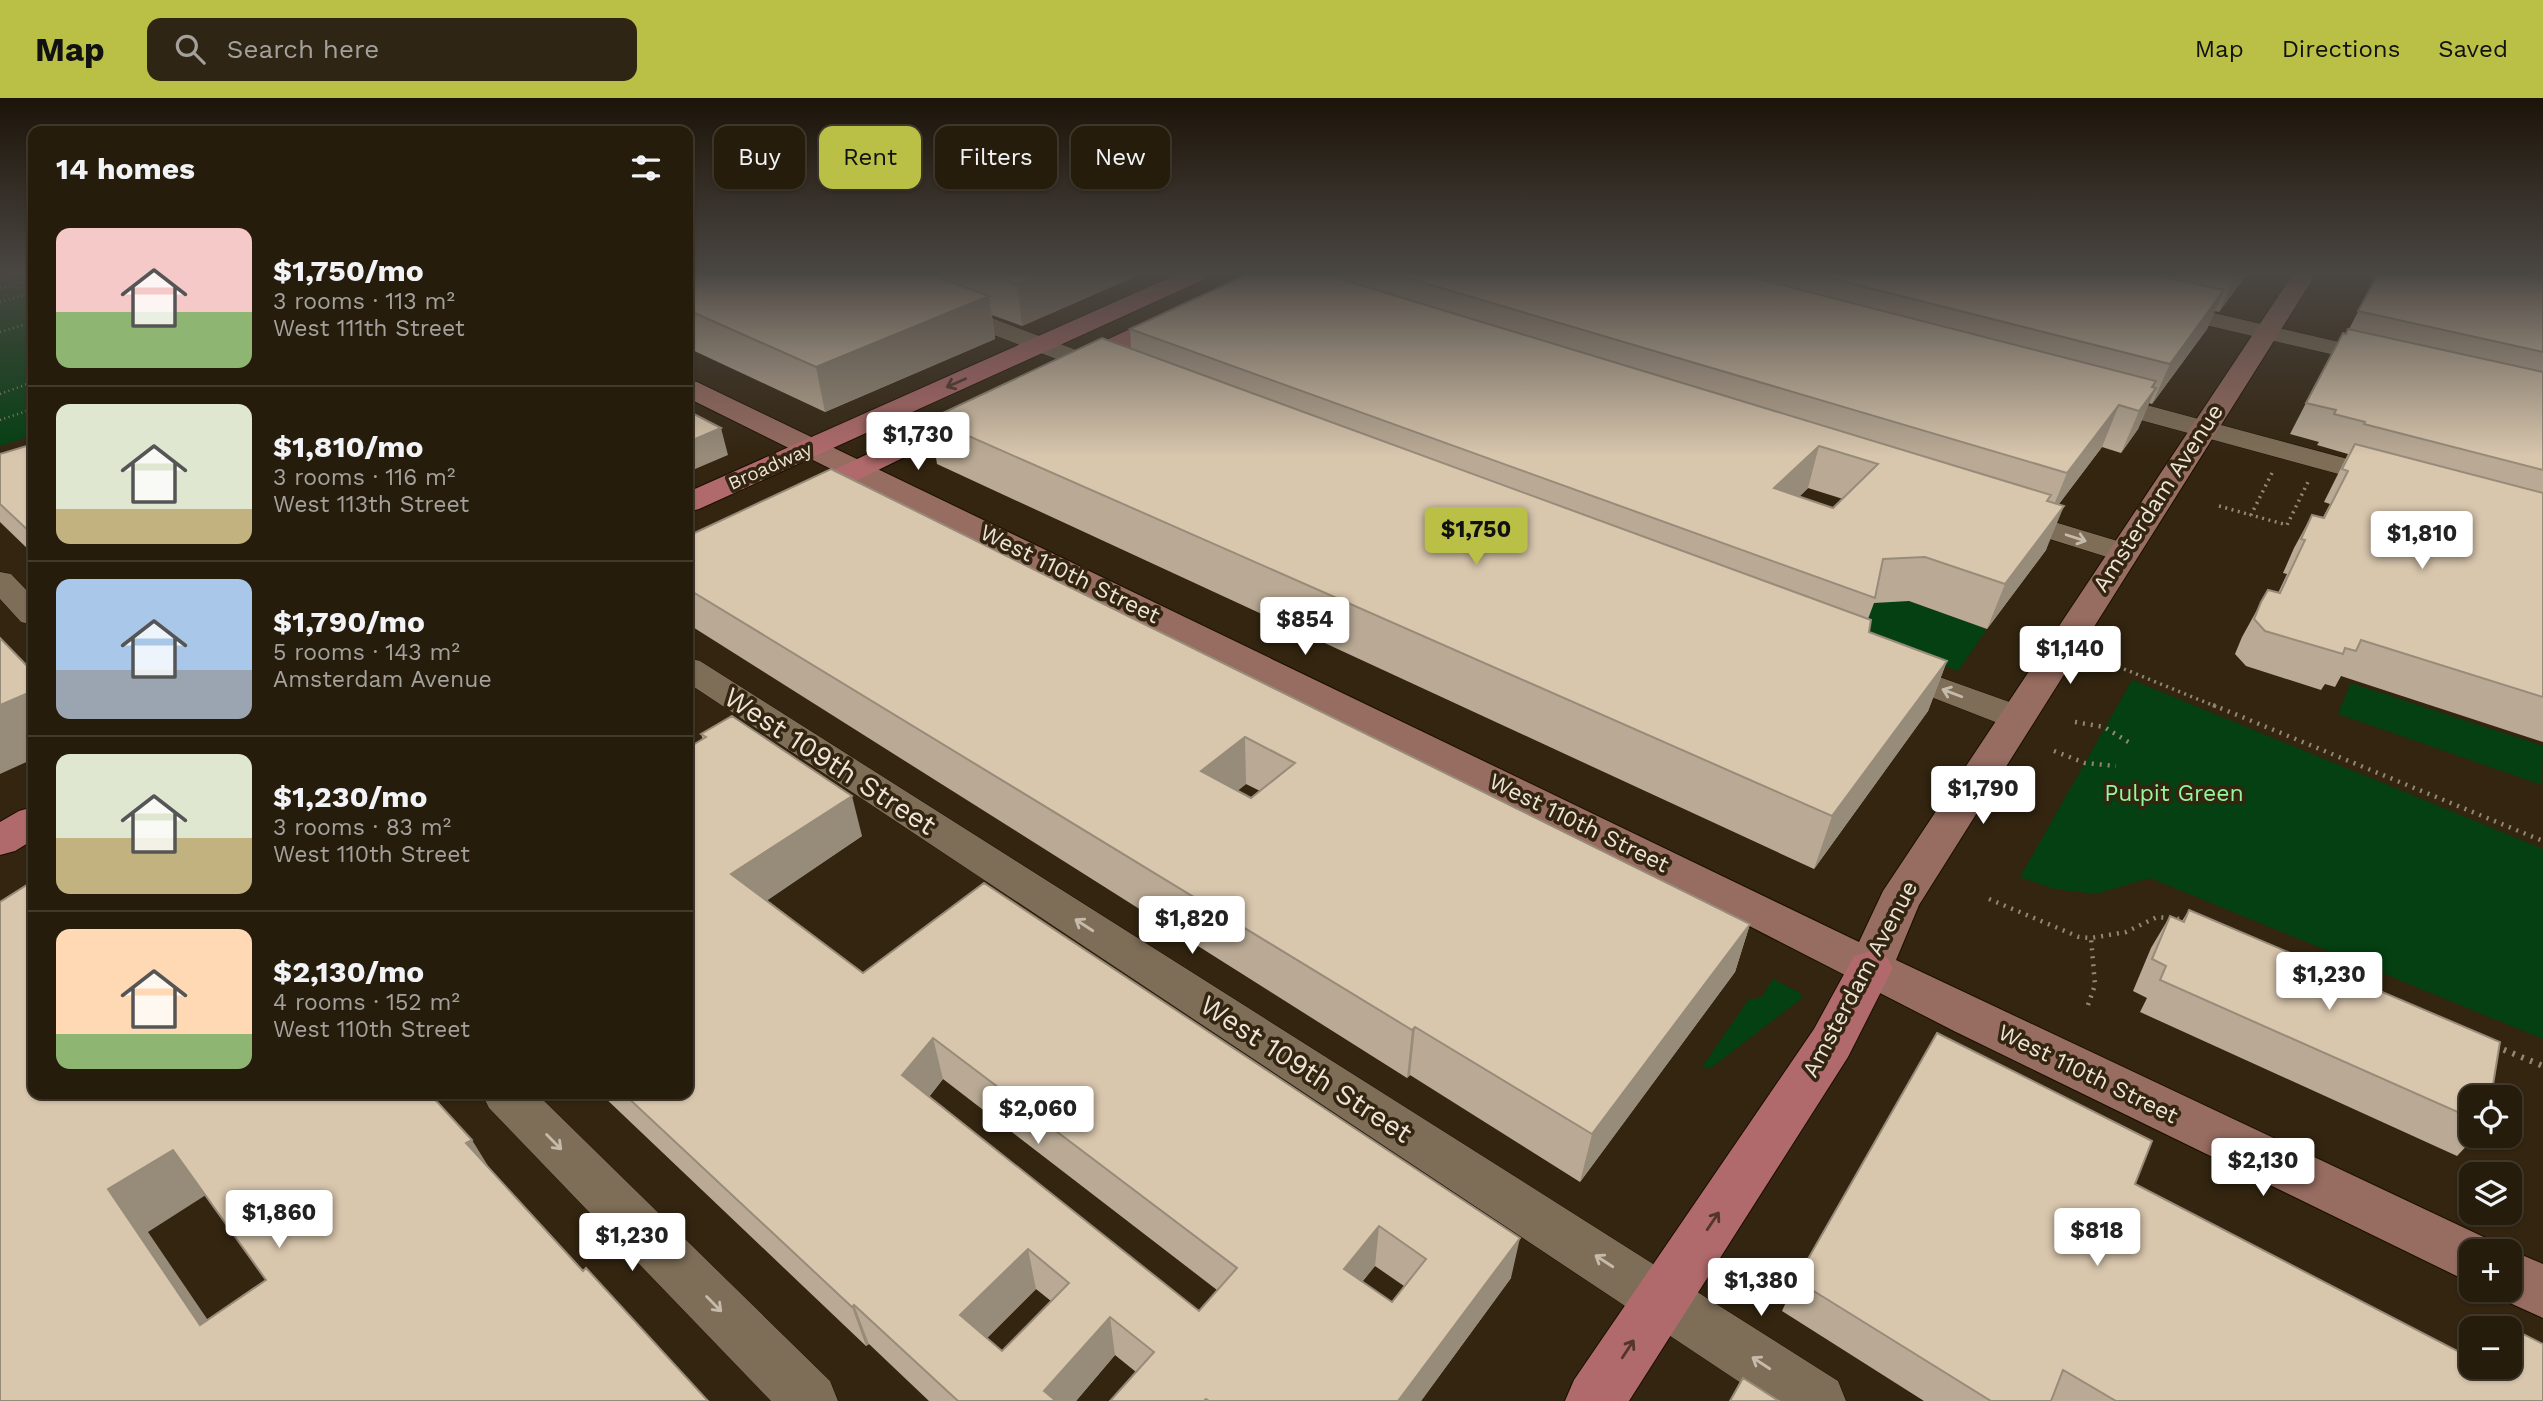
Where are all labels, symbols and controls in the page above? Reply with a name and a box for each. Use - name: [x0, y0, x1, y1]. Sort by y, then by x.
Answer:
- search box: [147, 18, 637, 81]
- text: Map: [35, 30, 105, 69]
- icon: search: [171, 30, 209, 68]
- text: Search here: [227, 34, 379, 64]
- text: Map: [2195, 35, 2244, 63]
- text: Directions: [2282, 35, 2400, 63]
- text: Saved: [2438, 35, 2508, 63]
- chip: Buy: [714, 126, 805, 189]
- chip: Rent: [819, 126, 921, 189]
- chip: Filters: [935, 126, 1057, 189]
- chip: New: [1071, 126, 1170, 189]
- icon: filters: [627, 149, 665, 187]
- text: 14 homes: [56, 151, 195, 186]
- text: $1,750/mo: [273, 253, 424, 288]
- icon: home: [112, 256, 196, 340]
- text: 3 rooms · 113 m²: [273, 288, 455, 315]
- text: West 111th Street: [273, 315, 465, 342]
- one-way arrow: [946, 377, 967, 390]
- street label: Amsterdam Avenue: [2087, 399, 2229, 597]
- pin: $1,730: [861, 412, 975, 472]
- text: $1,730: [882, 421, 954, 448]
- text: $1,810/mo: [273, 429, 423, 464]
- icon: home: [112, 432, 196, 516]
- street label: Broadway: [724, 437, 816, 495]
- text: 3 rooms · 116 m²: [273, 464, 455, 491]
- text: West 113th Street: [273, 491, 469, 518]
- pin: $1,750: [1419, 508, 1533, 567]
- pin: $1,810: [2365, 512, 2479, 571]
- text: $1,750: [1441, 516, 1511, 543]
- street label: West 110th Street: [976, 519, 1165, 629]
- text: $1,810: [2387, 520, 2457, 547]
- one-way arrow: [2065, 532, 2087, 545]
- pin: $854: [1264, 598, 1346, 657]
- text: $1,790/mo: [273, 604, 425, 639]
- text: $854: [1276, 606, 1334, 633]
- icon: home: [112, 607, 196, 691]
- pin: $1,140: [2013, 626, 2127, 686]
- text: $1,140: [2036, 635, 2104, 662]
- text: 5 rooms · 143 m²: [273, 639, 460, 666]
- text: Amsterdam Avenue: [273, 666, 492, 693]
- street label: West 109th Street: [718, 680, 942, 842]
- one-way arrow: [1941, 686, 1963, 698]
- pin: $1,790: [1926, 766, 2040, 826]
- street label: West 110th Street: [1485, 768, 1674, 878]
- text: $1,790: [1947, 775, 2019, 802]
- text: $1,230/mo: [273, 779, 427, 814]
- park label: Pulpit Green: [2104, 780, 2244, 807]
- icon: home: [112, 782, 196, 866]
- text: 3 rooms · 83 m²: [273, 814, 451, 841]
- text: West 110th Street: [273, 841, 470, 868]
- street label: Amsterdam Avenue: [1797, 876, 1923, 1082]
- pin: $1,820: [1135, 896, 1249, 956]
- text: $1,820: [1155, 905, 1229, 932]
- one-way arrow: [1075, 918, 1094, 932]
- pin: $1,230: [2272, 953, 2386, 1012]
- text: $2,130/mo: [273, 954, 424, 989]
- icon: home: [112, 957, 196, 1041]
- text: $1,230: [2292, 961, 2366, 988]
- street label: West 109th Street: [1194, 988, 1418, 1150]
- text: 4 rooms · 152 m²: [273, 989, 460, 1016]
- text: West 110th Street: [273, 1016, 470, 1043]
- street label: West 110th Street: [1994, 1019, 2183, 1129]
- map controls: [2459, 1085, 2522, 1379]
- button: locate: [2459, 1085, 2522, 1148]
- pin: $2,060: [981, 1086, 1095, 1146]
- text: $2,060: [999, 1095, 1077, 1122]
- one-way arrow: [545, 1134, 562, 1151]
- pin: $2,130: [2206, 1138, 2320, 1198]
- text: $2,130: [2227, 1147, 2299, 1174]
- button: layers: [2459, 1162, 2522, 1225]
- pin: $1,860: [222, 1190, 336, 1250]
- text: $1,860: [242, 1199, 316, 1226]
- pin: $818: [2056, 1208, 2138, 1268]
- one-way arrow: [1706, 1212, 1720, 1231]
- pin: $1,230: [575, 1214, 689, 1273]
- text: $818: [2070, 1217, 2124, 1244]
- text: $1,230: [595, 1222, 669, 1249]
- button: +: [2459, 1239, 2522, 1302]
- one-way arrow: [1595, 1254, 1615, 1268]
- pin: $1,380: [1704, 1258, 1818, 1318]
- text: $1,380: [1724, 1267, 1798, 1294]
- one-way arrow: [705, 1295, 722, 1312]
- button: −: [2459, 1316, 2522, 1379]
- one-way arrow: [1621, 1340, 1635, 1360]
- one-way arrow: [1752, 1356, 1772, 1370]

